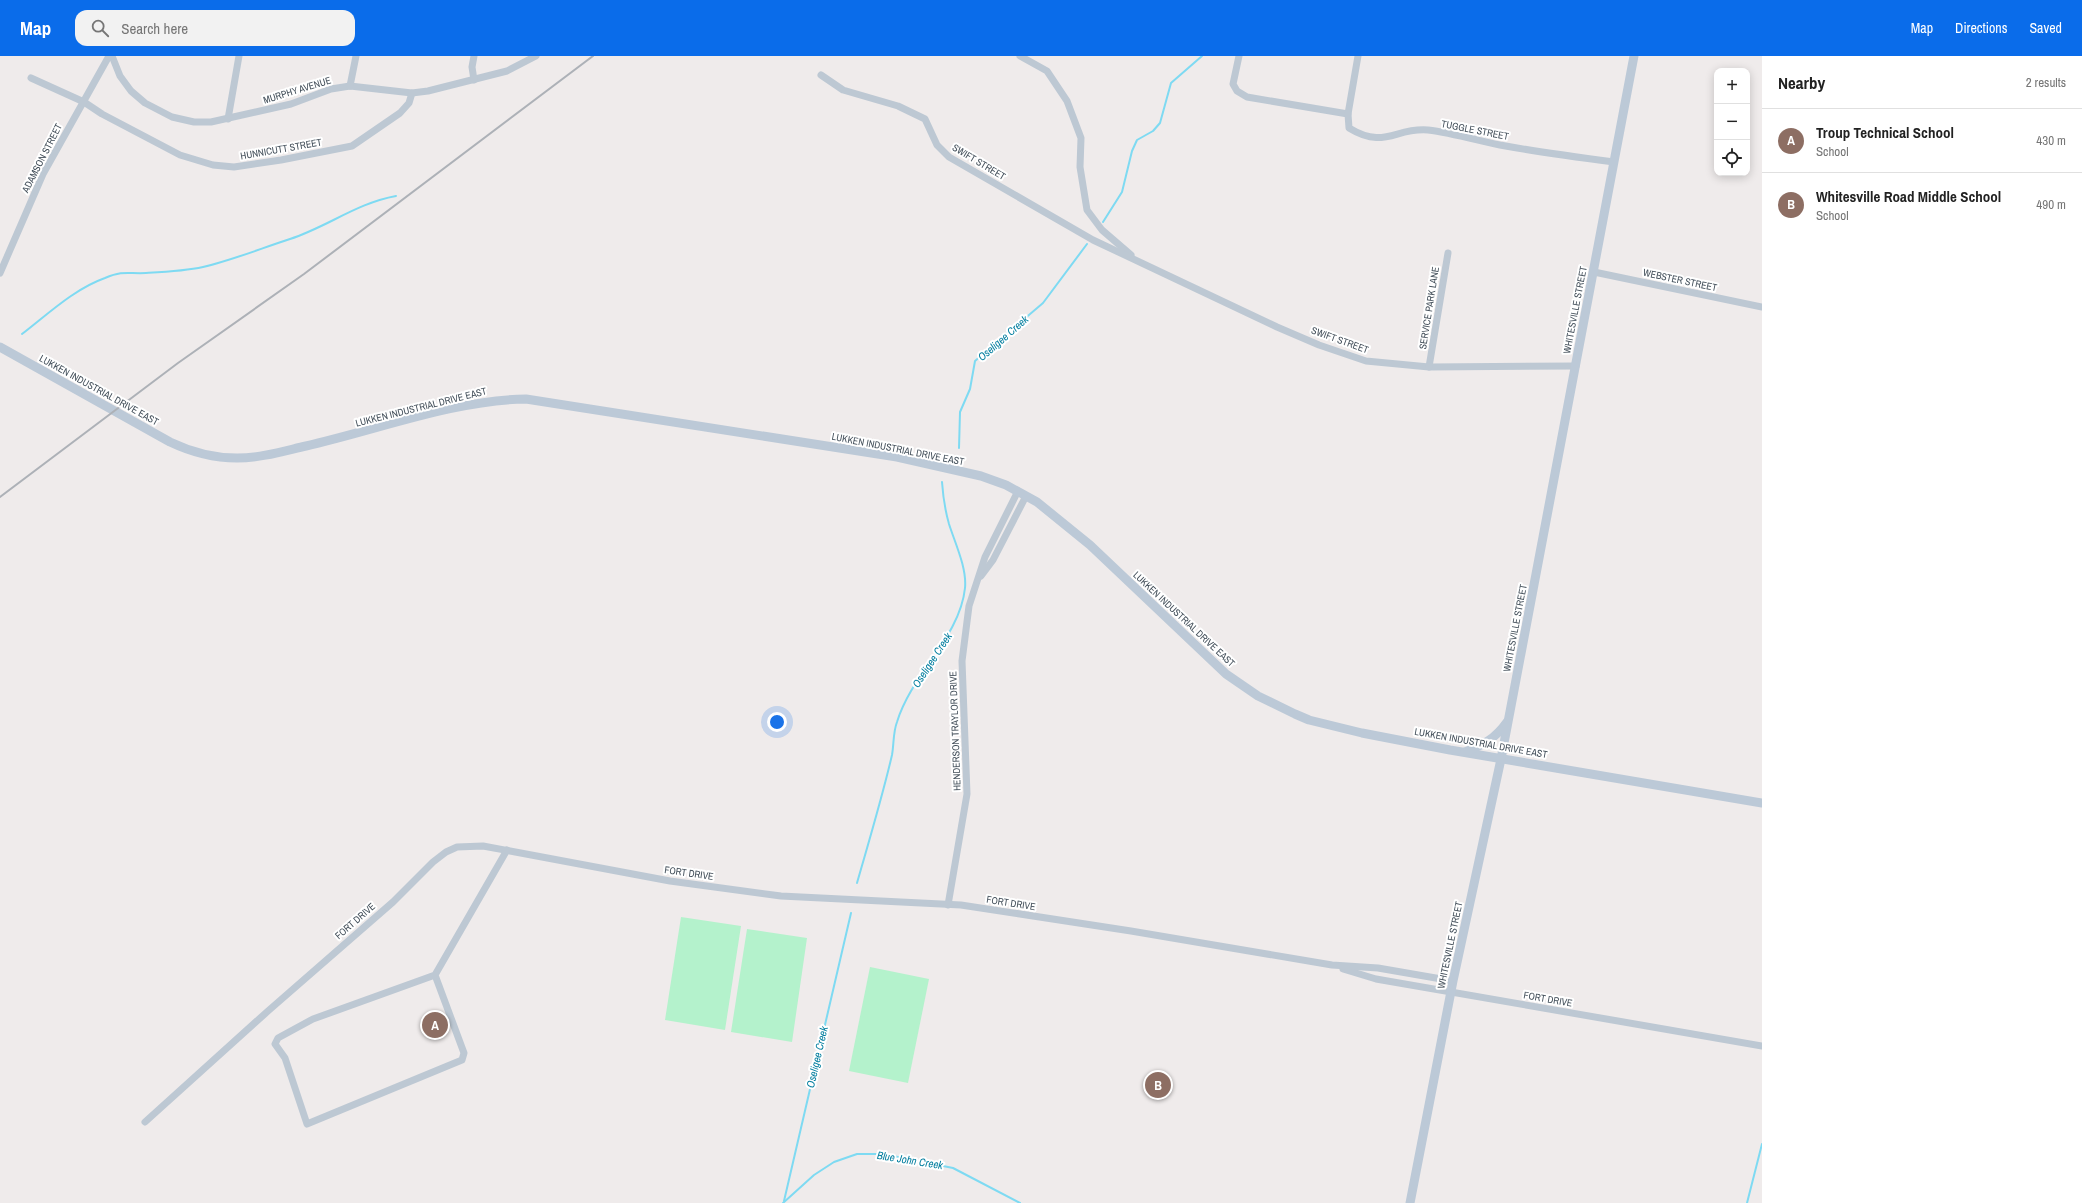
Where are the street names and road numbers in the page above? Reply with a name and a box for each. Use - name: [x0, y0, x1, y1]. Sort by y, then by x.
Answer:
- street label: MURPHY AVENUE: [261, 74, 333, 106]
- street label: TUGGLE STREET: [1440, 117, 1510, 143]
- street label: ADAMSON STREET: [18, 121, 65, 196]
- street label: HUNNICUTT STREET: [239, 135, 323, 163]
- street label: SWIFT STREET: [950, 141, 1008, 183]
- street label: WHITESVILLE STREET: [1560, 265, 1590, 355]
- street label: SERVICE PARK LANE: [1416, 266, 1442, 350]
- street label: WEBSTER STREET: [1642, 266, 1718, 294]
- street label: SWIFT STREET: [1310, 324, 1370, 356]
- street label: LUKKEN INDUSTRIAL DRIVE EAST: [37, 352, 161, 428]
- street label: LUKKEN INDUSTRIAL DRIVE EAST: [354, 384, 488, 430]
- street label: LUKKEN INDUSTRIAL DRIVE EAST: [831, 430, 965, 468]
- street label: LUKKEN INDUSTRIAL DRIVE EAST: [1130, 568, 1238, 670]
- street label: WHITESVILLE STREET: [1500, 583, 1530, 673]
- street label: HENDERSON TRAYLOR DRIVE: [946, 671, 964, 791]
- street label: LUKKEN INDUSTRIAL DRIVE EAST: [1414, 725, 1548, 761]
- street label: FORT DRIVE: [664, 863, 714, 883]
- street label: FORT DRIVE: [986, 893, 1036, 913]
- street label: FORT DRIVE: [332, 900, 378, 942]
- street label: WHITESVILLE STREET: [1434, 900, 1466, 990]
- street label: FORT DRIVE: [1523, 988, 1573, 1010]

